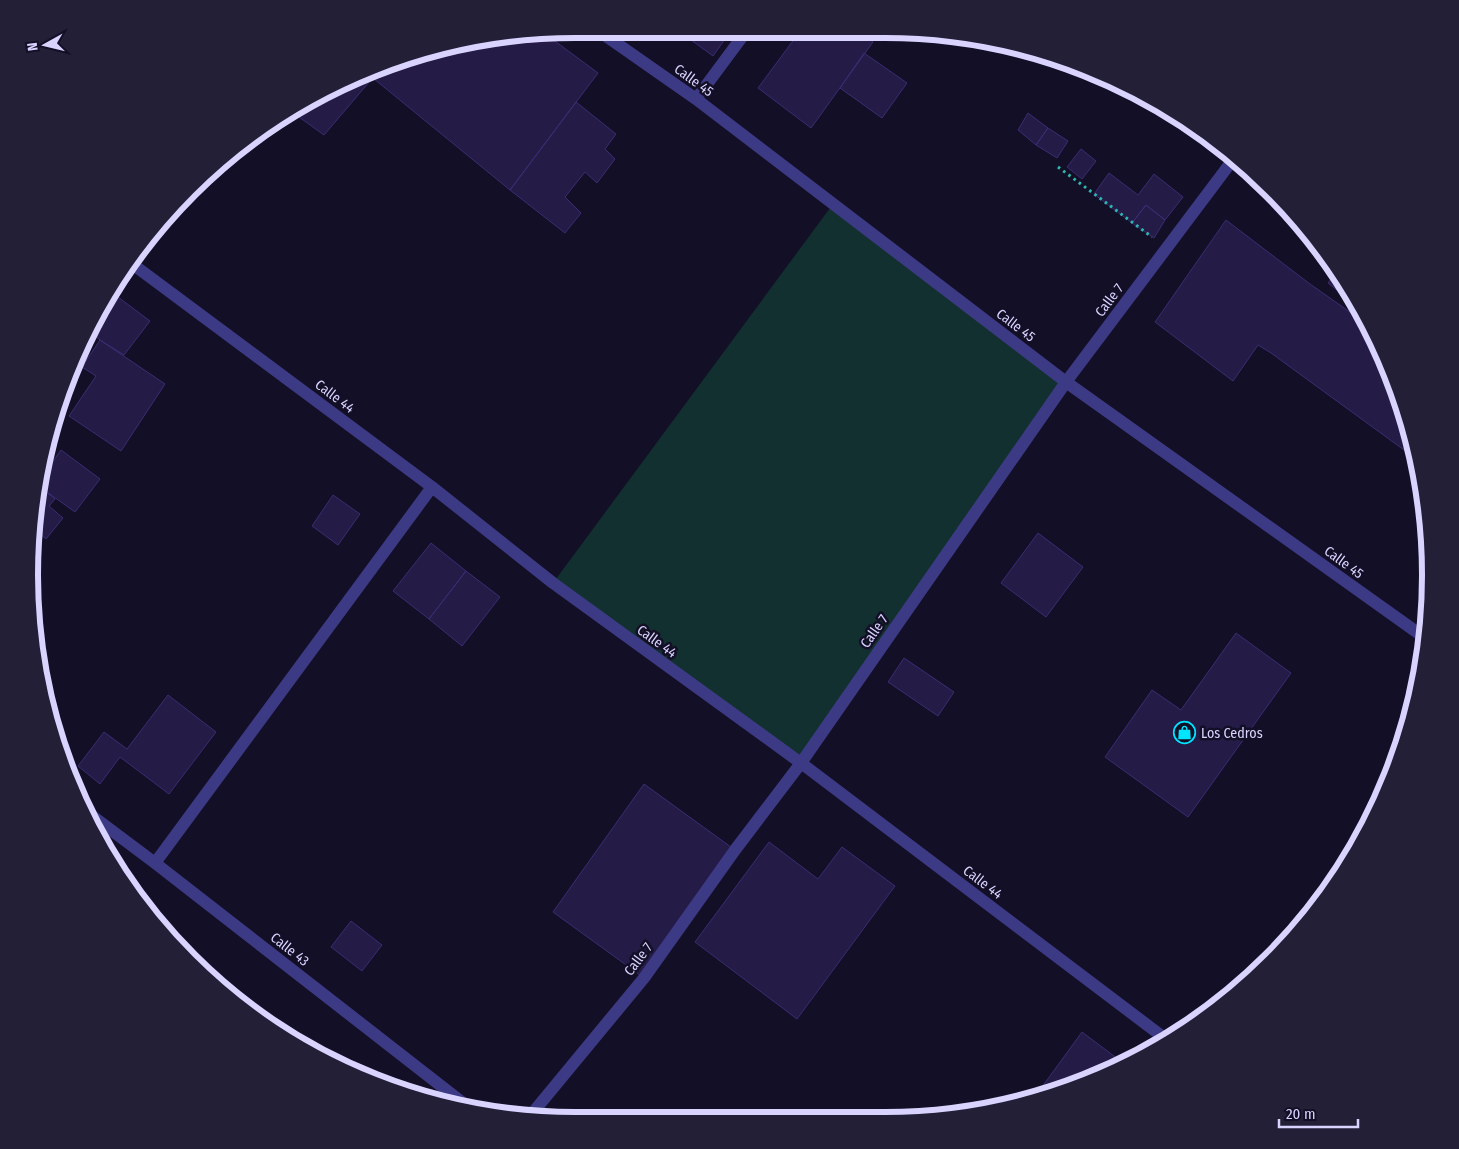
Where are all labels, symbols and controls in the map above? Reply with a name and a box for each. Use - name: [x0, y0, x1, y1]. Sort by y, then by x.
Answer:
- north arrow: [20, 20, 70, 70]
- text: N: [24, 41, 42, 52]
- street label: Calle 45: [671, 61, 717, 100]
- street label: Calle 7: [1092, 280, 1127, 320]
- street label: Calle 45: [993, 305, 1039, 346]
- street label: Calle 44: [312, 376, 358, 417]
- street label: Calle 45: [1321, 543, 1367, 582]
- street label: Calle 7: [857, 611, 892, 651]
- street label: Calle 44: [634, 621, 680, 662]
- shop icon: Los Cedros: [1173, 721, 1197, 745]
- place label: Los Cedros: [1201, 725, 1263, 742]
- street label: Calle 44: [960, 862, 1006, 903]
- street label: Calle 43: [267, 929, 312, 970]
- street label: Calle 7: [621, 939, 656, 979]
- scale bar: [1279, 1096, 1358, 1128]
- text: 20 m: [1286, 1105, 1316, 1123]

